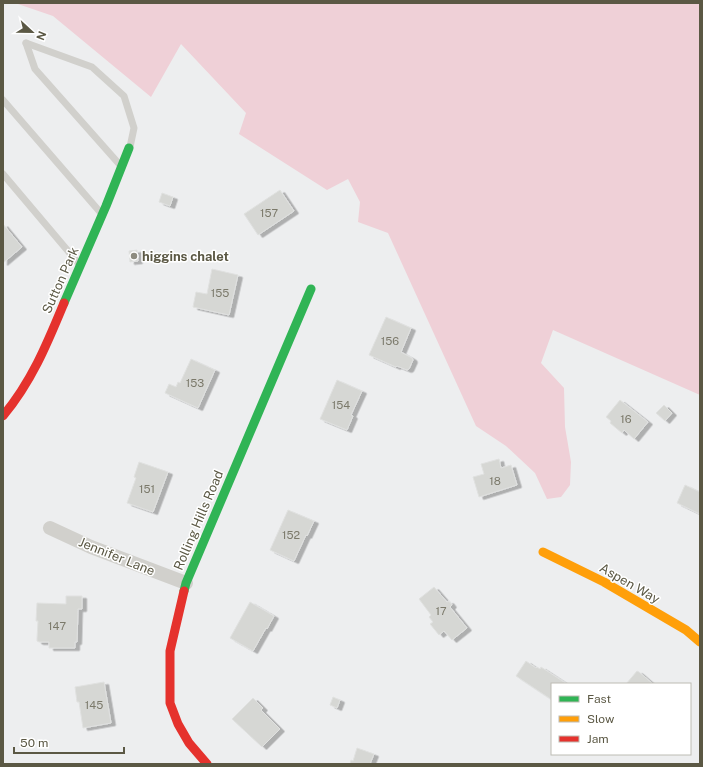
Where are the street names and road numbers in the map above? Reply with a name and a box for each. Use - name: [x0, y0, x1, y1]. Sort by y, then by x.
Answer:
- street label: Sutton Park: [39, 245, 82, 316]
- street label: Rolling Hills Road: [171, 468, 226, 572]
- street label: Jennifer Lane: [77, 534, 157, 579]
- street label: Aspen Way: [597, 560, 662, 607]

